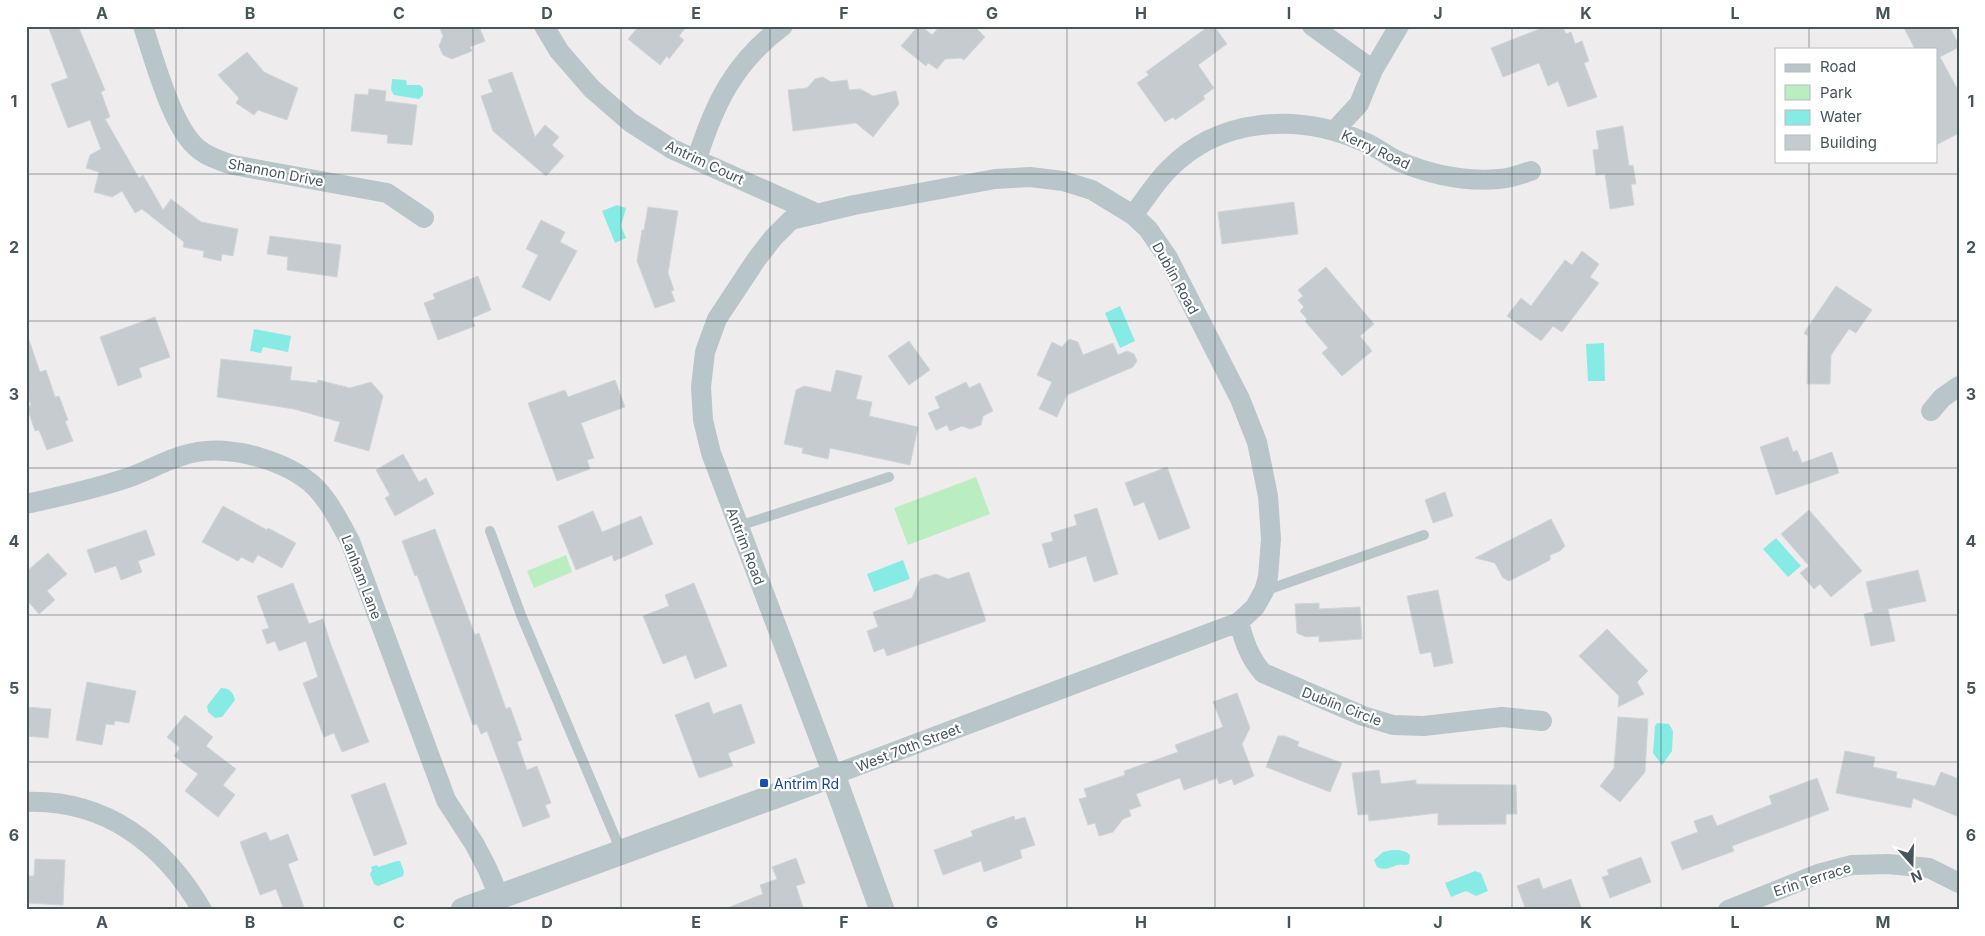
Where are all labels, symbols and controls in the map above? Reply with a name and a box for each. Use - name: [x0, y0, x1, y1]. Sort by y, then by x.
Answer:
- text: A: [96, 3, 108, 23]
- text: B: [245, 3, 255, 23]
- text: C: [393, 3, 405, 23]
- text: D: [541, 3, 553, 23]
- text: E: [691, 3, 701, 23]
- text: F: [839, 3, 849, 23]
- text: G: [986, 3, 998, 23]
- text: H: [1135, 3, 1147, 23]
- text: I: [1287, 3, 1291, 23]
- text: J: [1433, 3, 1443, 23]
- text: K: [1580, 3, 1592, 23]
- text: L: [1730, 3, 1740, 23]
- text: M: [1876, 3, 1890, 23]
- legend: [1775, 48, 1938, 162]
- text: Road: [1820, 57, 1856, 76]
- text: Park: [1820, 83, 1853, 102]
- text: 1: [11, 91, 17, 111]
- text: 1: [1968, 91, 1974, 111]
- text: Water: [1820, 107, 1862, 126]
- street label: Kerry Road: [1339, 126, 1413, 172]
- text: Building: [1820, 133, 1877, 152]
- street label: Antrim Court: [663, 136, 747, 188]
- street label: Shannon Drive: [227, 154, 325, 190]
- text: 2: [9, 237, 19, 257]
- text: 2: [1966, 237, 1976, 257]
- street label: Dublin Road: [1149, 239, 1203, 317]
- text: 3: [9, 384, 19, 404]
- text: 3: [1966, 384, 1976, 404]
- street label: Antrim Road: [723, 505, 769, 587]
- text: 4: [9, 531, 20, 551]
- text: 4: [1966, 531, 1977, 551]
- street label: Lanham Lane: [338, 533, 386, 621]
- text: 5: [9, 678, 19, 698]
- text: 5: [1966, 678, 1976, 698]
- street label: Dublin Circle: [1300, 683, 1384, 729]
- street label: West 70th Street: [854, 719, 963, 775]
- place label: Antrim Rd: [774, 775, 839, 792]
- marker: Antrim Rd: [758, 777, 770, 789]
- text: 6: [9, 825, 19, 845]
- text: 6: [1966, 825, 1976, 845]
- north arrow: [1888, 838, 1938, 888]
- street label: Erin Terrace: [1771, 858, 1853, 900]
- text: N: [1909, 867, 1925, 886]
- text: A: [96, 912, 108, 932]
- text: B: [245, 912, 255, 932]
- text: C: [393, 912, 405, 932]
- text: D: [541, 912, 553, 932]
- text: E: [691, 912, 701, 932]
- text: F: [839, 912, 849, 932]
- text: G: [986, 912, 998, 932]
- text: H: [1135, 912, 1147, 932]
- text: I: [1287, 912, 1291, 932]
- text: J: [1433, 912, 1443, 932]
- text: K: [1580, 912, 1592, 932]
- text: L: [1730, 912, 1740, 932]
- text: M: [1876, 912, 1890, 932]

